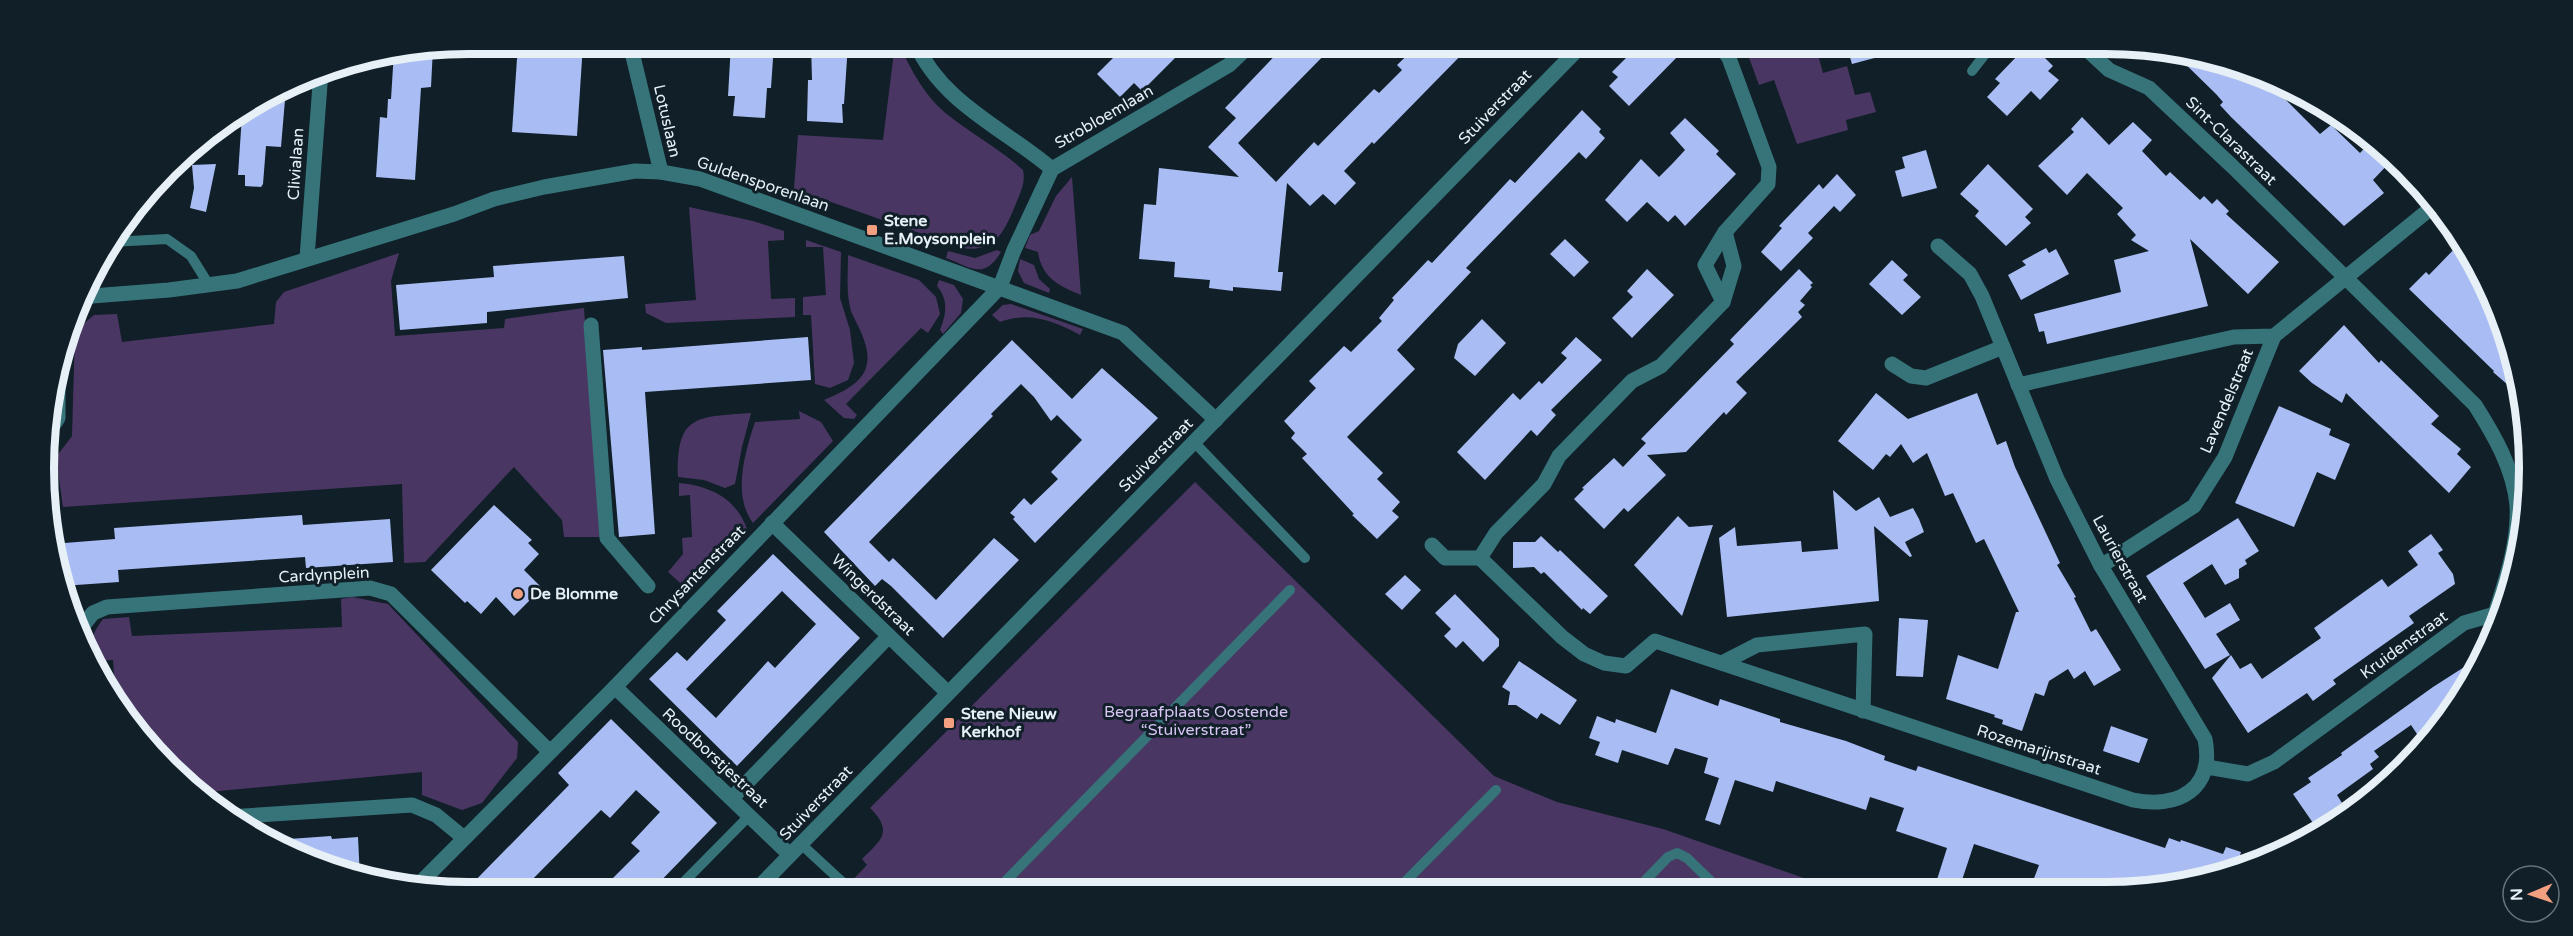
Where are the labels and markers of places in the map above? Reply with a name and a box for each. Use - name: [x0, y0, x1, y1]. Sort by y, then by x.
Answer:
- place label: Stene E.Moysonplein: [884, 211, 996, 249]
- marker: Stene E.Moysonplein: [865, 223, 879, 237]
- place label: De Blomme: [530, 584, 618, 604]
- marker: De Blomme: [511, 587, 525, 601]
- place label: Stene Nieuw Kerkhof: [961, 704, 1057, 742]
- marker: Stene Nieuw Kerkhof: [942, 716, 956, 730]

